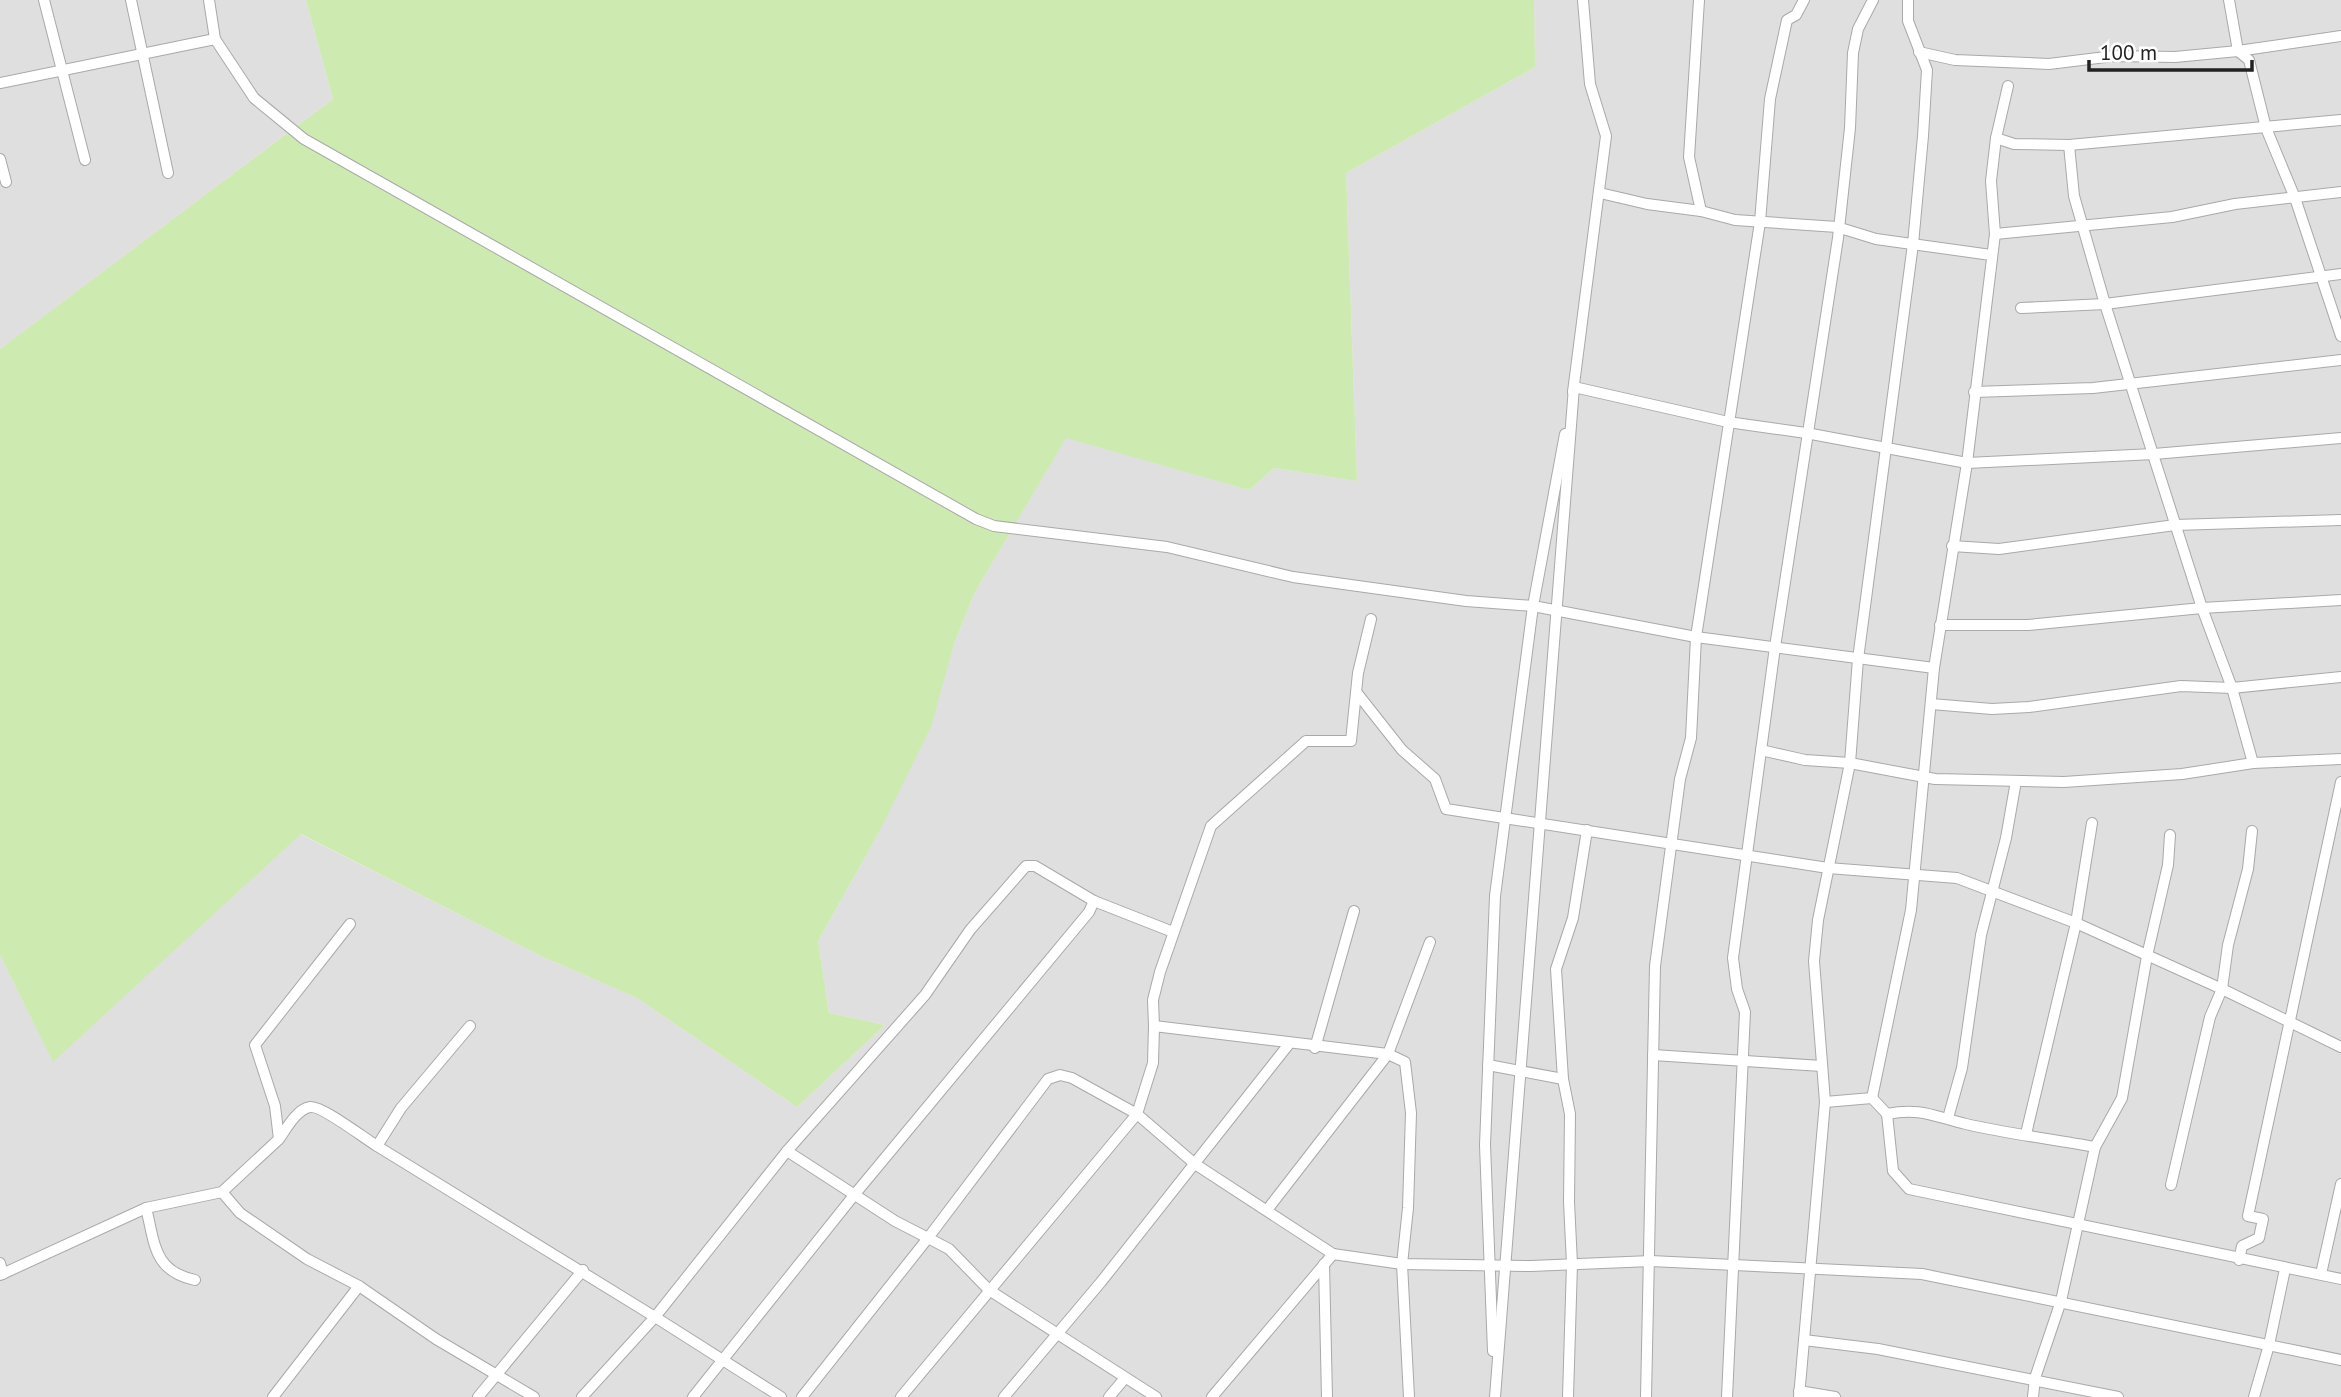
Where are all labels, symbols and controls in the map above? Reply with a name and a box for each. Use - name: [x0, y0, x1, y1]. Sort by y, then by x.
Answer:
- scale bar: [2089, 28, 2252, 72]
- text: 100 m: [2100, 39, 2157, 66]

